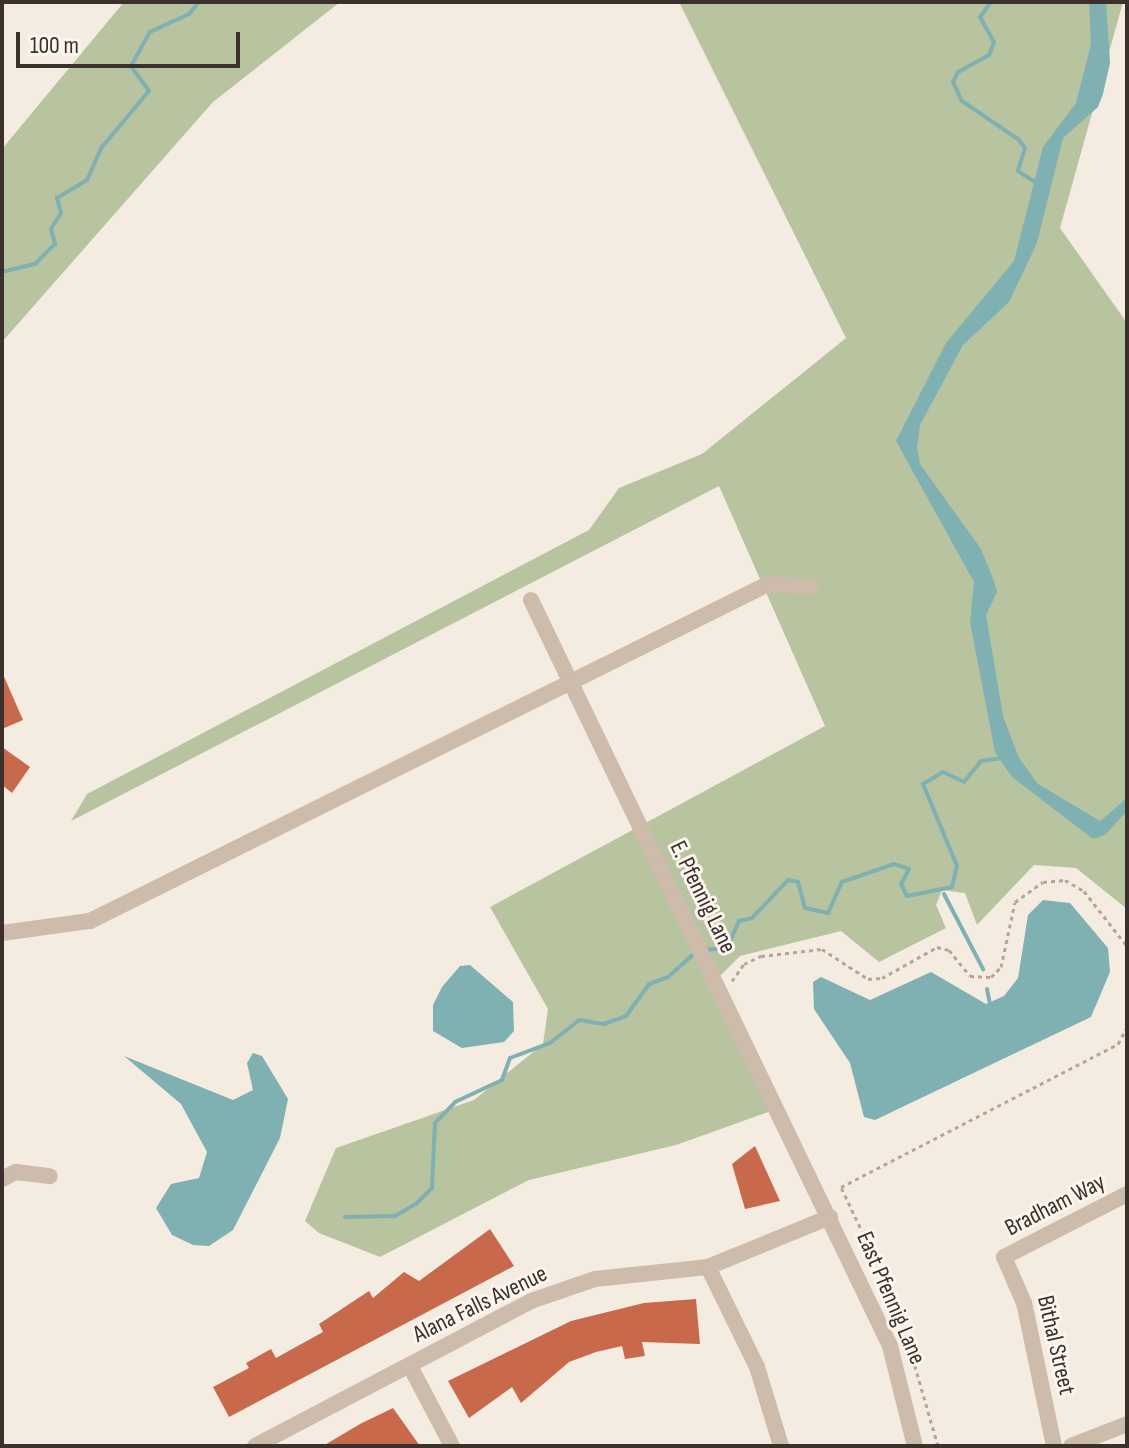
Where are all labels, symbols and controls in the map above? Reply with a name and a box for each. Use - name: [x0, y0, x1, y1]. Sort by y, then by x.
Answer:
- scale bar: [20, 16, 244, 66]
- text: 100 m: [30, 31, 79, 60]
- street label: E. Pfennig Lane: [664, 836, 742, 958]
- street label: Bradham Way: [1000, 1168, 1110, 1242]
- street label: East Pfennig Lane: [850, 1227, 932, 1369]
- street label: Alana Falls Avenue: [408, 1259, 552, 1349]
- street label: Bithal Street: [1031, 1293, 1081, 1397]

